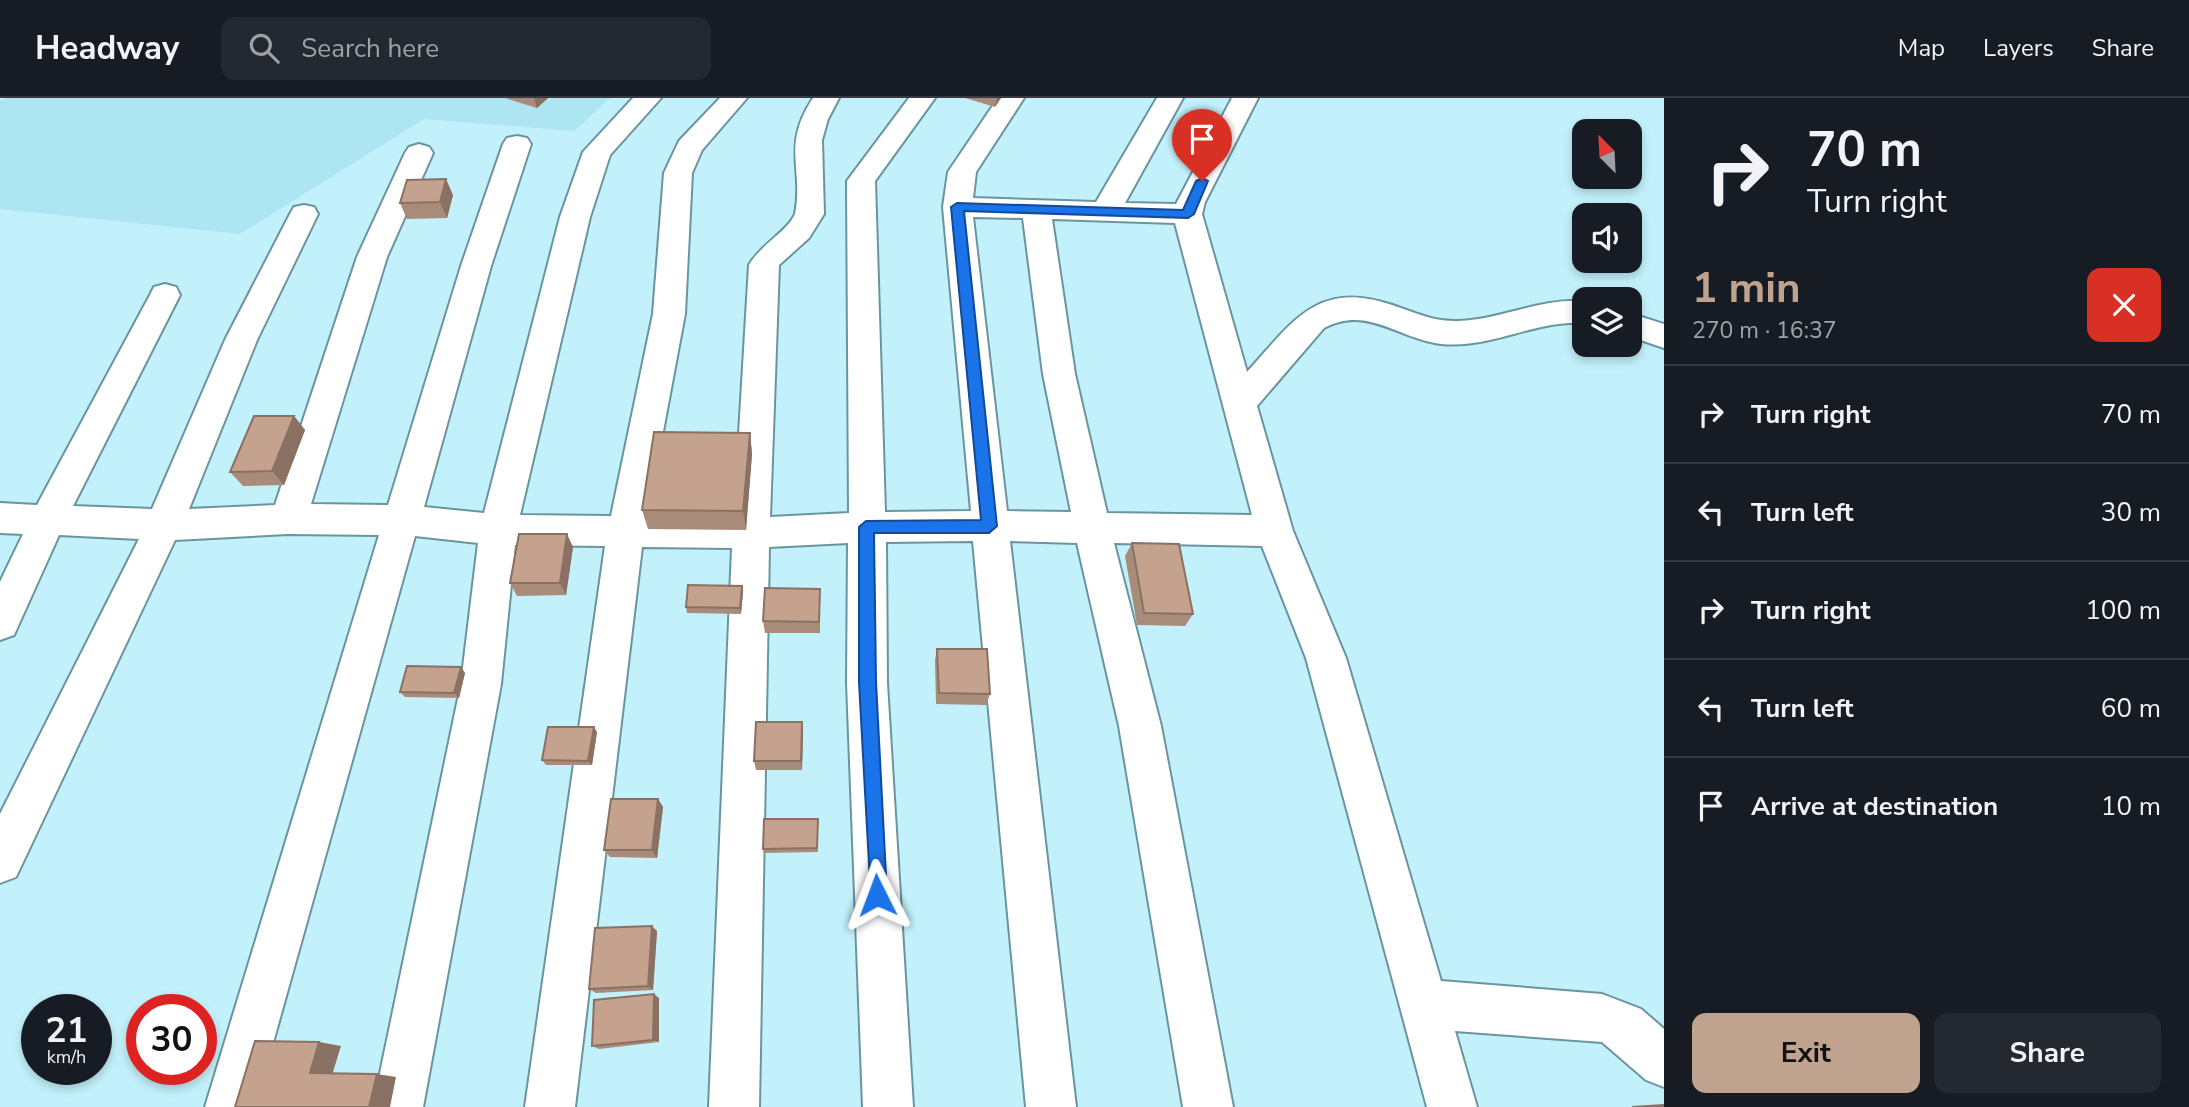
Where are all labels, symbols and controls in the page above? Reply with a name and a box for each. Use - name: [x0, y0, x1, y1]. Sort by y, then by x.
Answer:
- search box: [221, 17, 711, 80]
- text: Headway: [35, 26, 179, 71]
- icon: search: [245, 29, 283, 67]
- text: Search here: [301, 31, 439, 66]
- text: Map: [1898, 32, 1945, 64]
- text: Layers: [1983, 32, 2054, 64]
- text: Share: [2092, 32, 2154, 64]
- pin: [1172, 109, 1232, 181]
- text: 70 m: [1807, 116, 1922, 183]
- north arrow: [1572, 119, 1642, 189]
- map controls: [1572, 119, 1642, 357]
- icon: arrive: [1183, 120, 1221, 158]
- icon: right: [1692, 126, 1783, 217]
- text: Turn right: [1807, 180, 1947, 223]
- button: sound: [1572, 203, 1642, 273]
- text: 1 min: [1692, 260, 1801, 317]
- button: close: [2087, 268, 2161, 342]
- button: layers: [1572, 287, 1642, 357]
- text: 270 m · 16:37: [1692, 315, 1837, 346]
- icon: right: [1692, 395, 1730, 433]
- text: Turn right: [1751, 397, 1870, 432]
- text: 70 m: [2101, 397, 2161, 432]
- icon: left: [1692, 493, 1730, 531]
- text: Turn left: [1751, 495, 1854, 530]
- text: 30 m: [2101, 495, 2161, 530]
- icon: right: [1692, 591, 1730, 629]
- text: Turn right: [1751, 593, 1870, 628]
- text: 100 m: [2085, 593, 2161, 628]
- icon: left: [1692, 689, 1730, 727]
- text: Turn left: [1751, 691, 1854, 726]
- text: 60 m: [2101, 691, 2161, 726]
- icon: arrive: [1692, 787, 1730, 825]
- text: Arrive at destination: [1751, 789, 1998, 824]
- text: 10 m: [2101, 789, 2161, 824]
- position arrow: [840, 858, 914, 932]
- speed limit sign: 30: [126, 994, 217, 1085]
- text: 21: [45, 1007, 88, 1054]
- button: Exit: [1692, 1013, 1920, 1093]
- button: Share: [1934, 1013, 2161, 1093]
- text: km/h: [47, 1045, 86, 1069]

